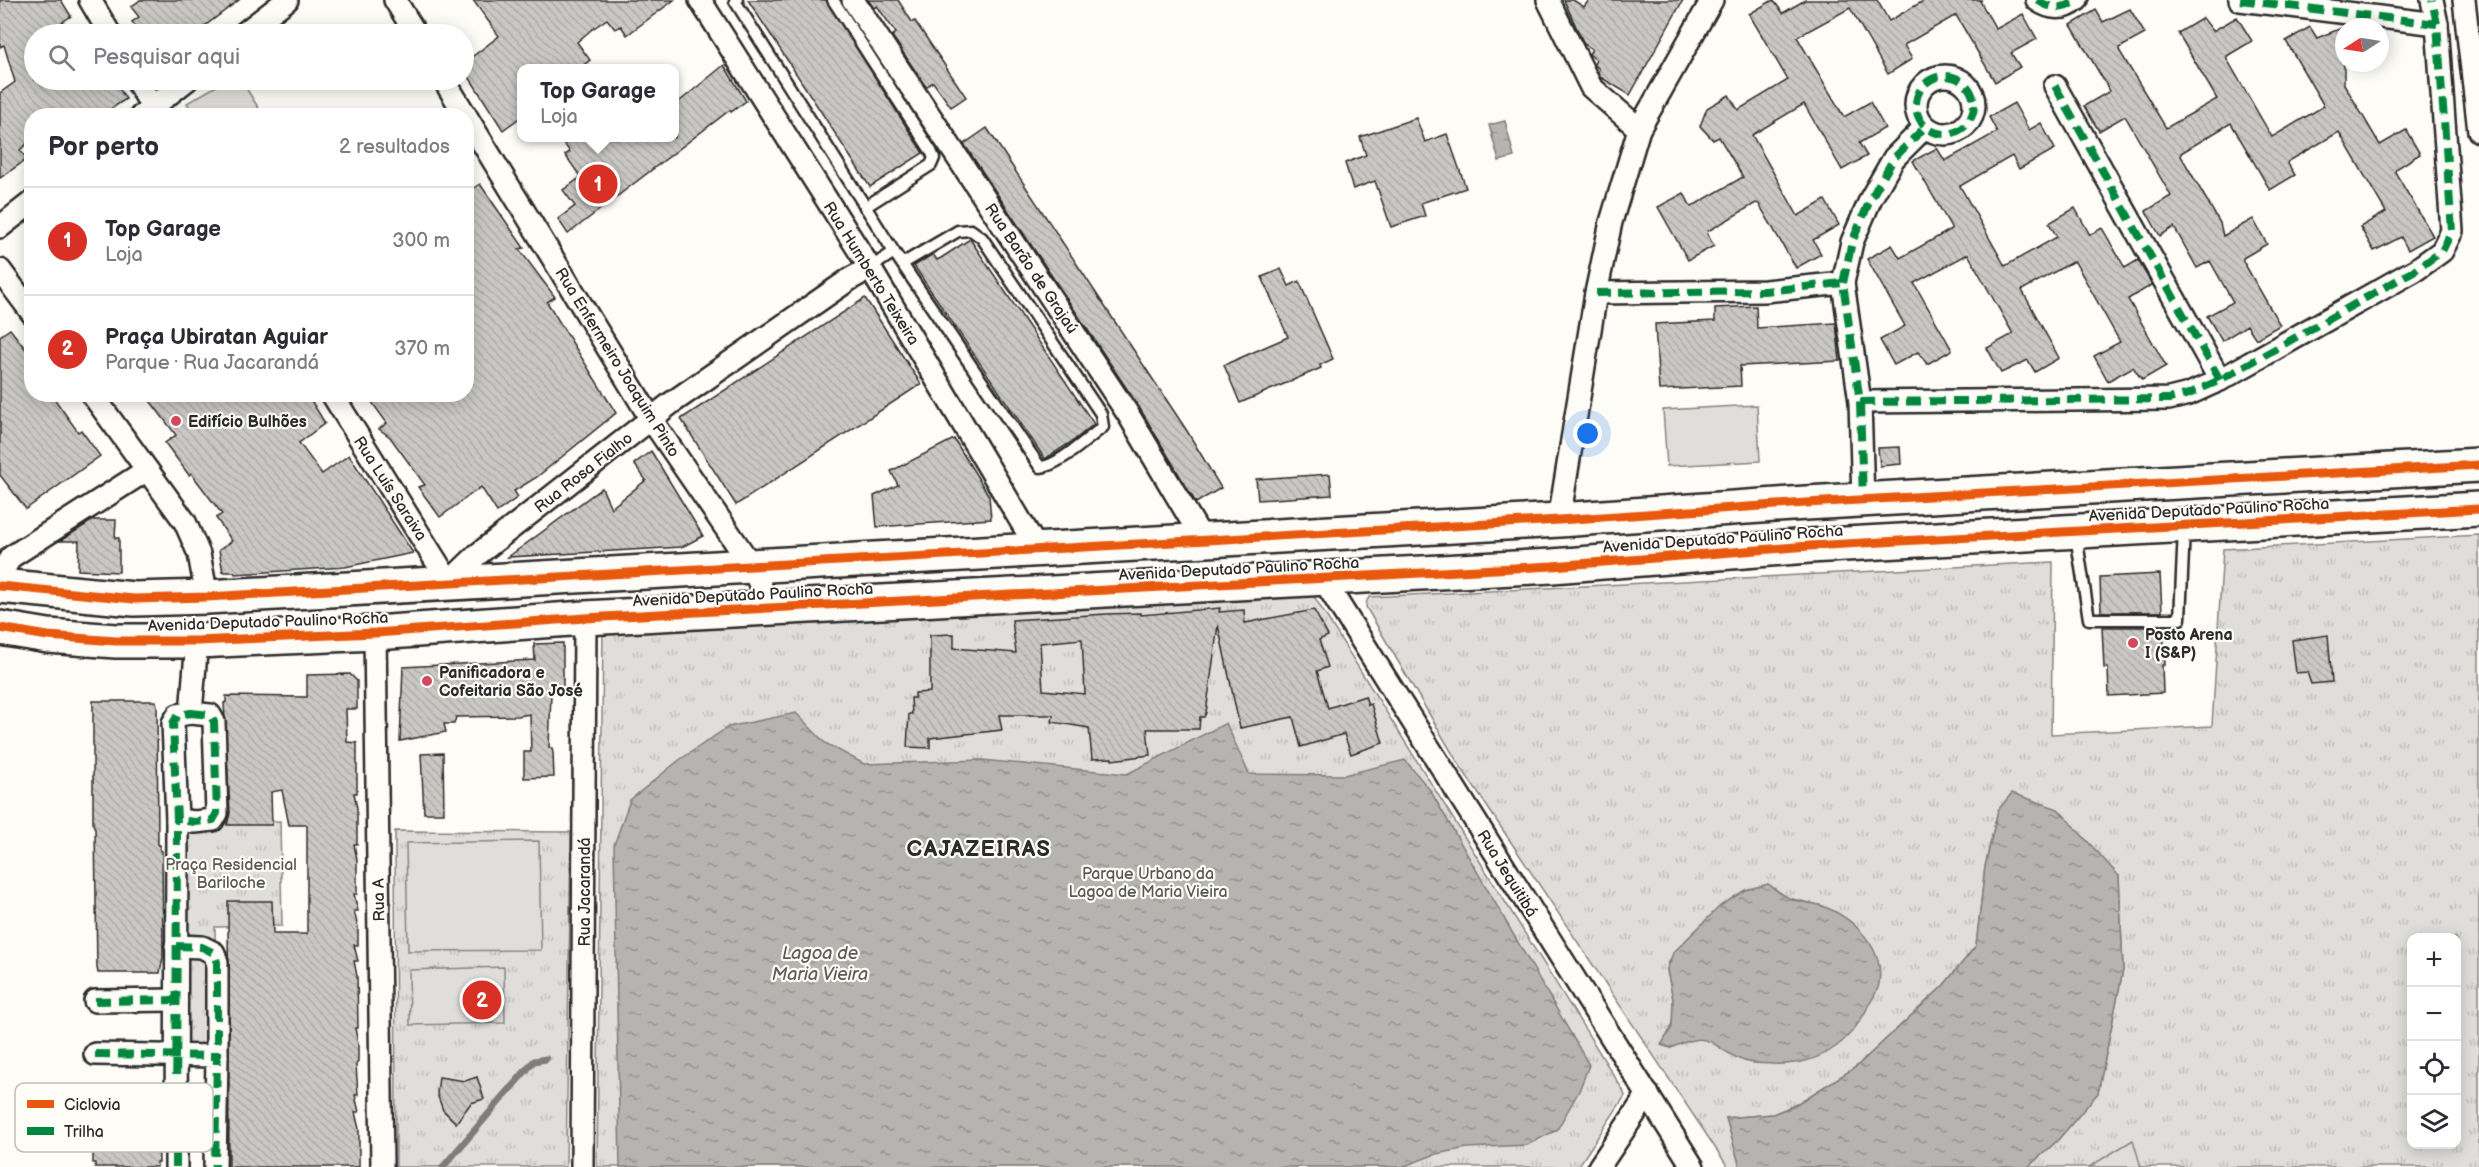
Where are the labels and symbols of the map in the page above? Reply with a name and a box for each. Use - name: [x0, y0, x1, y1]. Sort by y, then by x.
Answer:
- north arrow: [2335, 18, 2389, 72]
- pin: 1: [578, 162, 618, 207]
- street label: Rua Humberto Teixeira: [819, 199, 923, 349]
- street label: Rua Barão de Grajaú: [980, 200, 1081, 338]
- street label: Rua Enfermeiro Joaquim Pinto: [551, 265, 683, 461]
- place label: Edifício Bulhões: [188, 413, 307, 432]
- marker: Edifício Bulhões: [169, 414, 183, 428]
- your location: [1573, 419, 1602, 448]
- street label: Rua Rosa Fialho: [531, 429, 637, 517]
- street label: Rua Luís Saraiva: [349, 433, 431, 545]
- street label: Avenida Deputado Paulino Rocha: [2088, 495, 2330, 526]
- street label: Avenida Deputado Paulino Rocha: [1602, 522, 1844, 557]
- street label: Avenida Deputado Paulino Rocha: [1118, 554, 1360, 585]
- street label: Avenida Deputado Paulino Rocha: [632, 580, 874, 611]
- street label: Avenida Deputado Paulino Rocha: [147, 609, 389, 636]
- place label: Posto Arena I (S&P): [2145, 626, 2233, 663]
- marker: Posto Arena I (S&P): [2126, 636, 2140, 650]
- place label: Panificadora e Cofeitaria São José: [439, 664, 583, 701]
- marker: Panificadora e Cofeitaria São José: [420, 674, 434, 688]
- street label: Rua Jequitibá: [1472, 827, 1541, 921]
- district label: CAJAZEIRAS: [907, 836, 1051, 863]
- street label: Rua Jacarandá: [576, 837, 595, 947]
- park label: Praça Residencial Bariloche: [165, 856, 297, 893]
- park label: Parque Urbano da Lagoa de Maria Vieira: [1068, 865, 1228, 902]
- street label: Rua A: [370, 878, 389, 922]
- water label: Lagoa de Maria Vieira: [772, 943, 868, 985]
- pin: 2: [462, 978, 502, 1022]
- legend: [15, 1083, 213, 1152]
- text: Ciclovia: [64, 1096, 121, 1115]
- text: Trilha: [64, 1123, 104, 1142]

